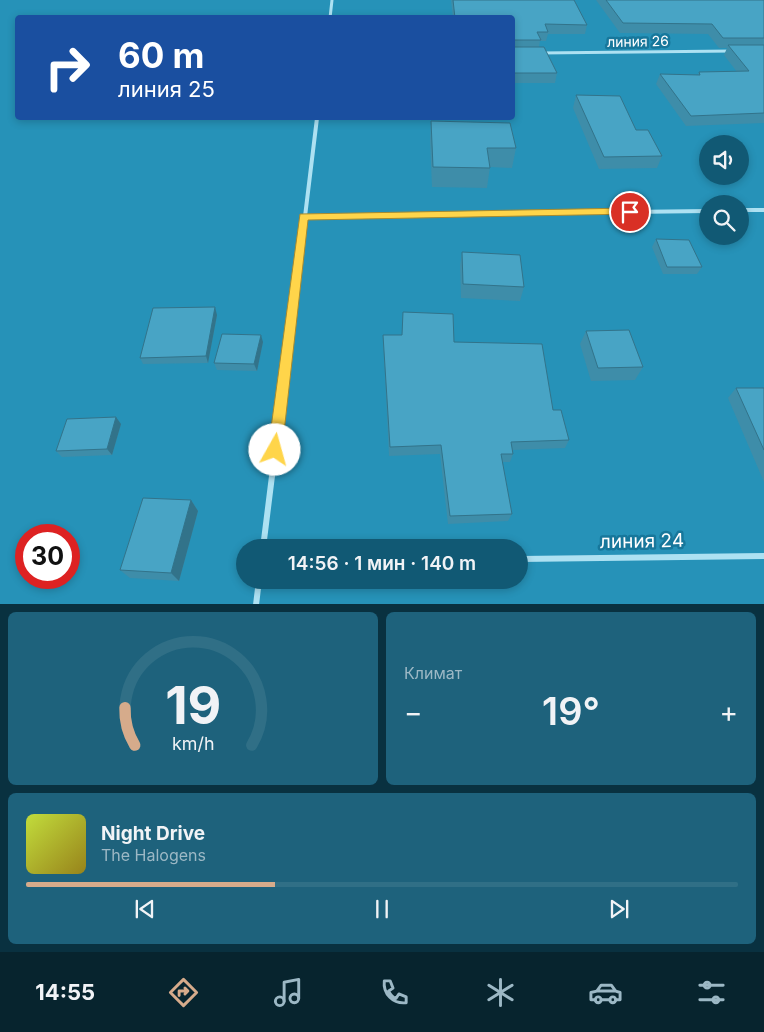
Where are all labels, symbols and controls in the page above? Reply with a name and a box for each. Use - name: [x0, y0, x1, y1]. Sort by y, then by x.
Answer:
- street label: линия 26: [607, 32, 669, 50]
- text: 60 m: [118, 34, 205, 76]
- icon: right: [35, 35, 100, 100]
- text: линия 25: [118, 76, 215, 102]
- map controls: [699, 135, 749, 245]
- button: sound: [699, 135, 749, 185]
- pin: [609, 191, 651, 233]
- button: search: [699, 195, 749, 245]
- icon: arrive: [616, 198, 644, 226]
- position arrow: [248, 423, 300, 475]
- speed limit sign: 30: [15, 524, 80, 589]
- street label: линия 24: [600, 529, 684, 553]
- text: 14:56 · 1 мин · 140 m: [288, 552, 476, 575]
- text: Климат: [404, 663, 462, 683]
- text: 19: [165, 674, 221, 737]
- text: 19°: [542, 688, 600, 734]
- text: −: [404, 695, 423, 729]
- text: +: [719, 695, 738, 729]
- text: km/h: [172, 733, 214, 754]
- text: Night Drive: [101, 822, 205, 845]
- text: The Halogens: [101, 845, 206, 865]
- icon: previous: [131, 895, 159, 923]
- icon: pause: [368, 895, 396, 923]
- icon: next: [605, 895, 633, 923]
- icon: directions: [166, 975, 201, 1010]
- icon: music: [271, 975, 306, 1010]
- icon: phone: [377, 975, 412, 1010]
- icon: climate: [483, 975, 518, 1010]
- icon: car: [588, 975, 623, 1010]
- icon: filters: [694, 975, 729, 1010]
- text: 14:55: [35, 979, 95, 1005]

